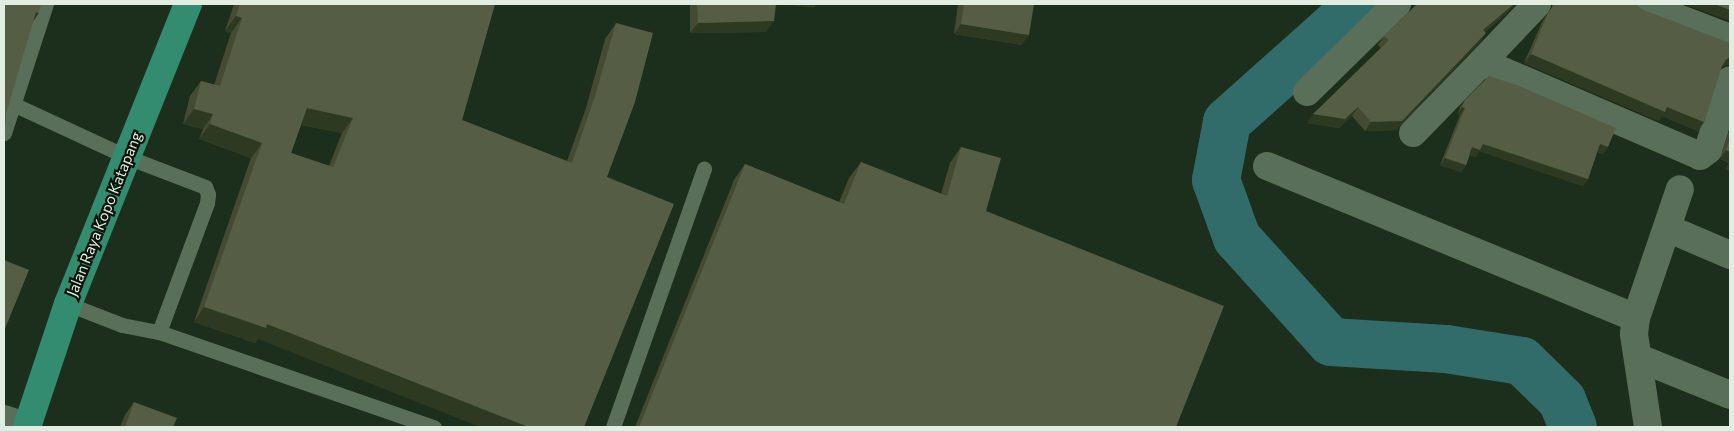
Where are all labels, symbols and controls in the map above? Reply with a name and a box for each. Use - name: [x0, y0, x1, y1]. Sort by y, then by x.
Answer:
- street label: Jalan Raya Kopo Katapang: [63, 129, 145, 299]

